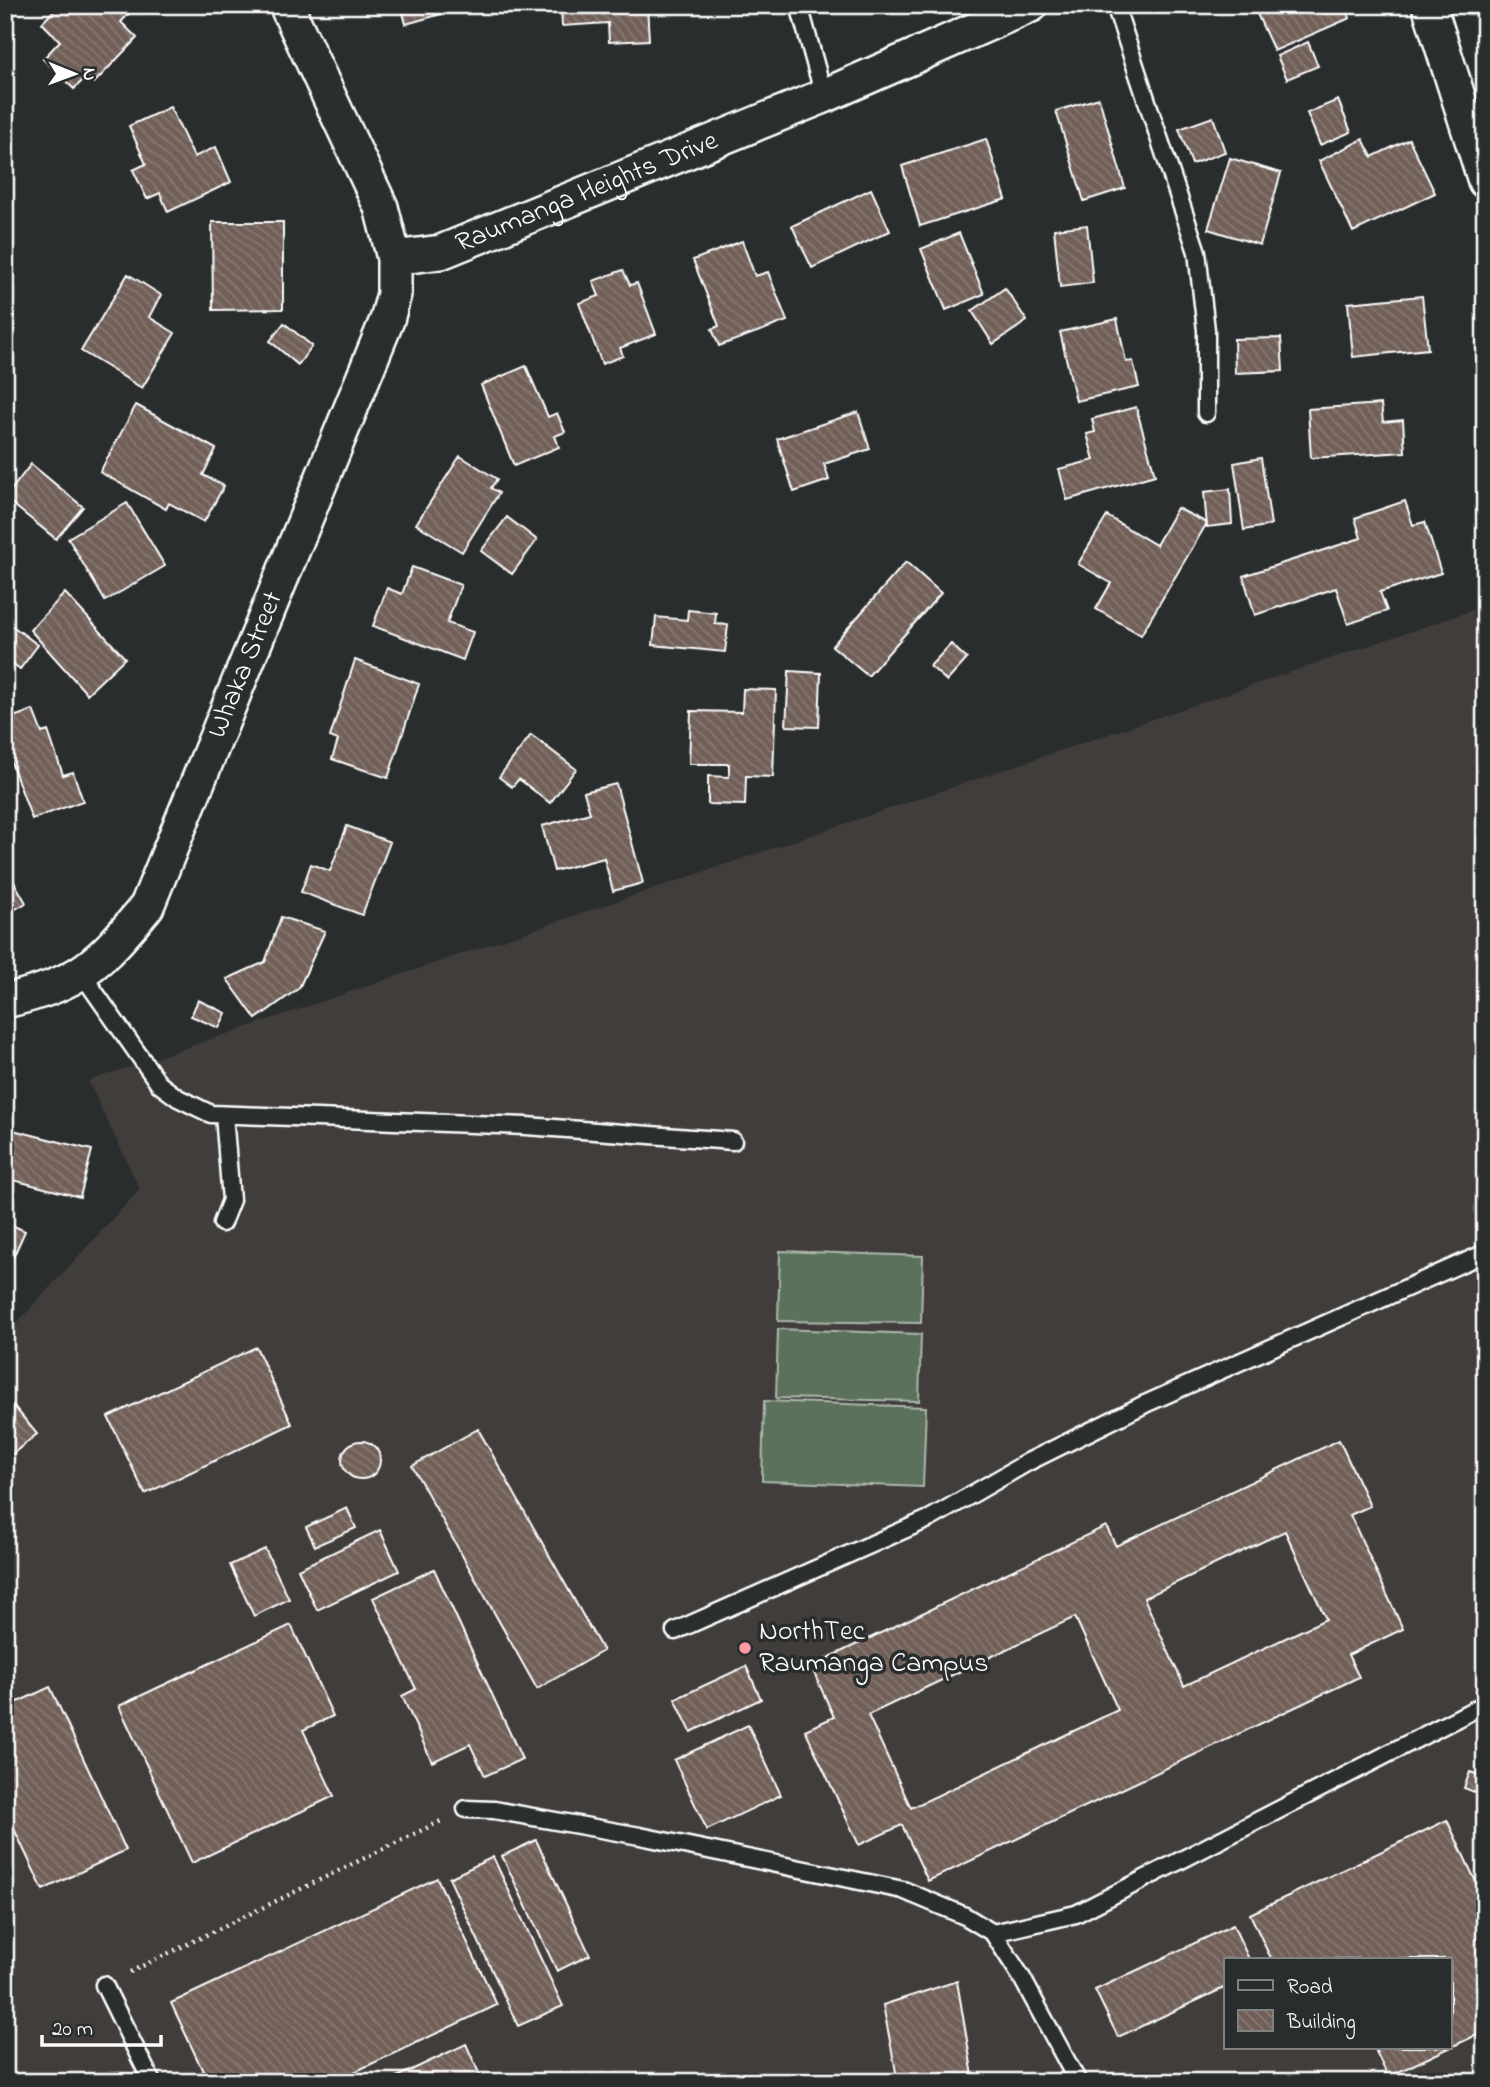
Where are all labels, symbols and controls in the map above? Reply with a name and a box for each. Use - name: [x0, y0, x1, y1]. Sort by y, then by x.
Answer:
- north arrow: [38, 38, 108, 108]
- text: N: [75, 68, 102, 81]
- street label: Raumanga Heights Drive: [450, 121, 725, 264]
- street label: Whaka Street: [197, 585, 294, 745]
- place label: NorthTec Raumanga Campus: [759, 1612, 989, 1685]
- marker: NorthTec Raumanga Campus: [737, 1640, 753, 1656]
- legend: [1224, 1958, 1452, 2048]
- text: Road: [1287, 1973, 1333, 2003]
- scale bar: [42, 2003, 161, 2047]
- text: Building: [1286, 2008, 1356, 2040]
- text: 20 m: [52, 2015, 93, 2045]

